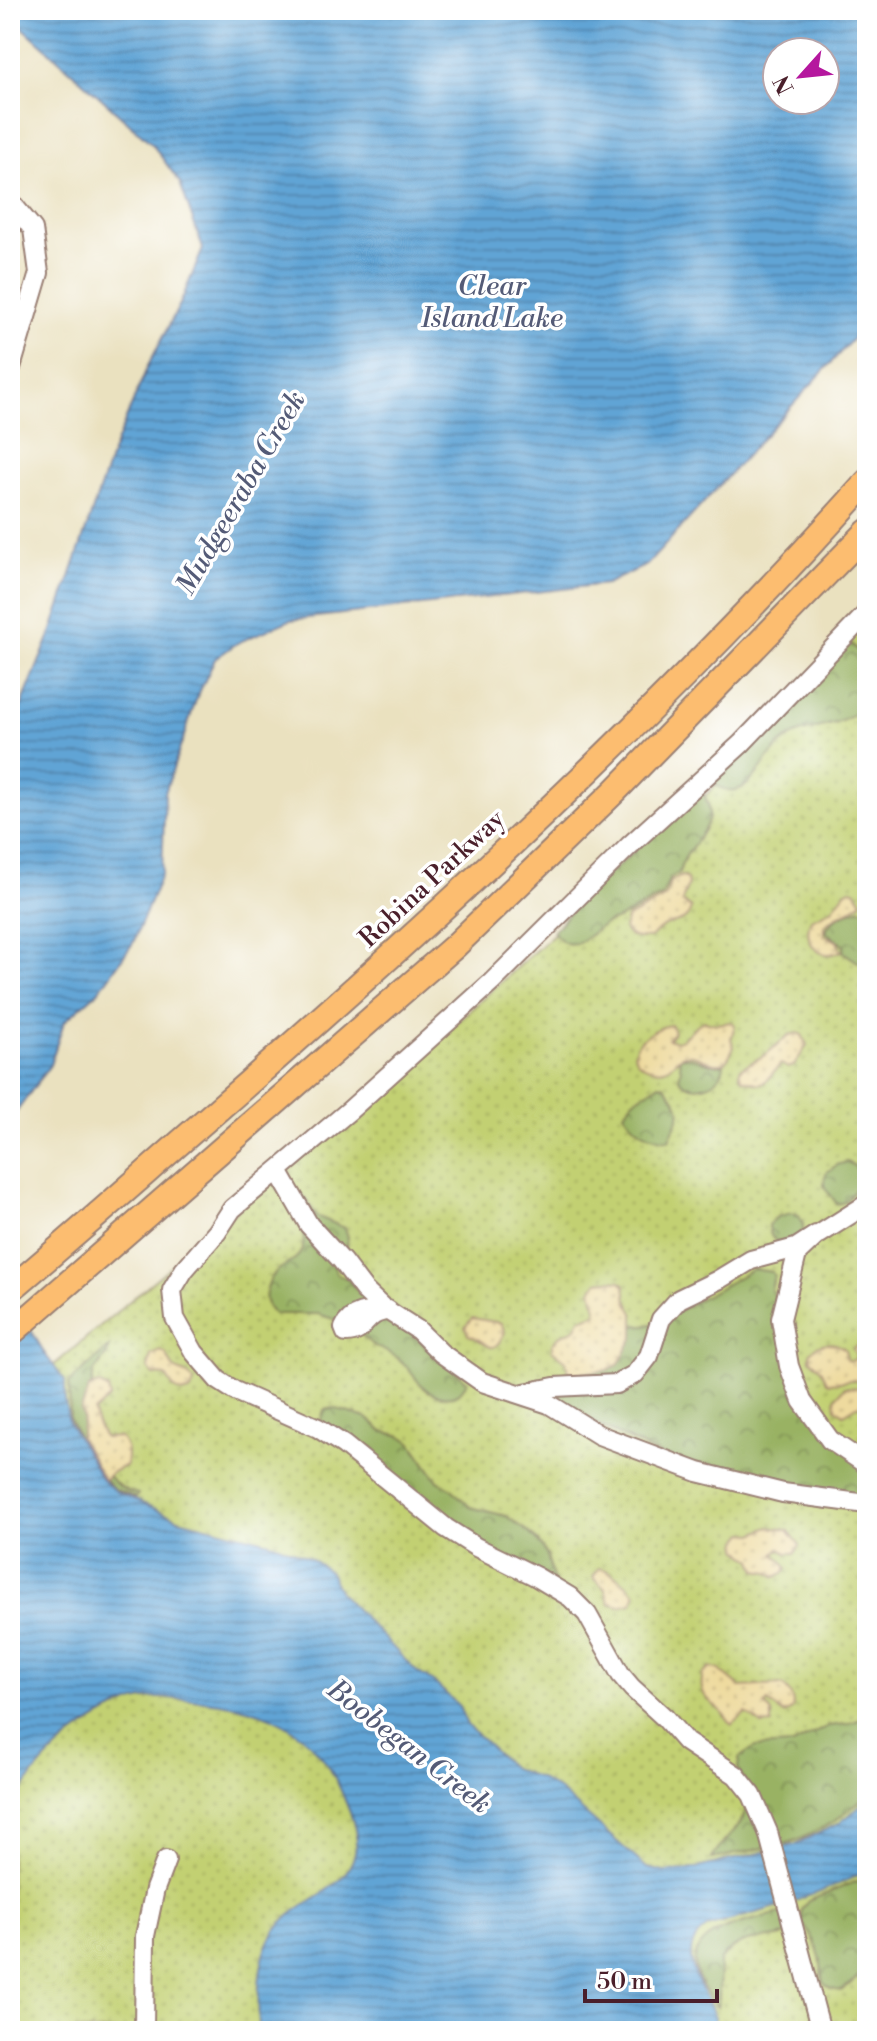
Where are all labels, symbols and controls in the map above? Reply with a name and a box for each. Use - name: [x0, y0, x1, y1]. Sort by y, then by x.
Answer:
- north arrow: [761, 36, 841, 116]
- text: N: [768, 70, 800, 98]
- water label: Clear Island Lake: [420, 269, 563, 336]
- water label: Mudgeeraba Creek: [168, 385, 314, 601]
- street label: Robina Parkway: [353, 803, 512, 955]
- water label: Boobegan Creek: [320, 1672, 498, 1822]
- scale bar: [585, 1953, 717, 2003]
- text: 50 m: [597, 1967, 652, 1997]

